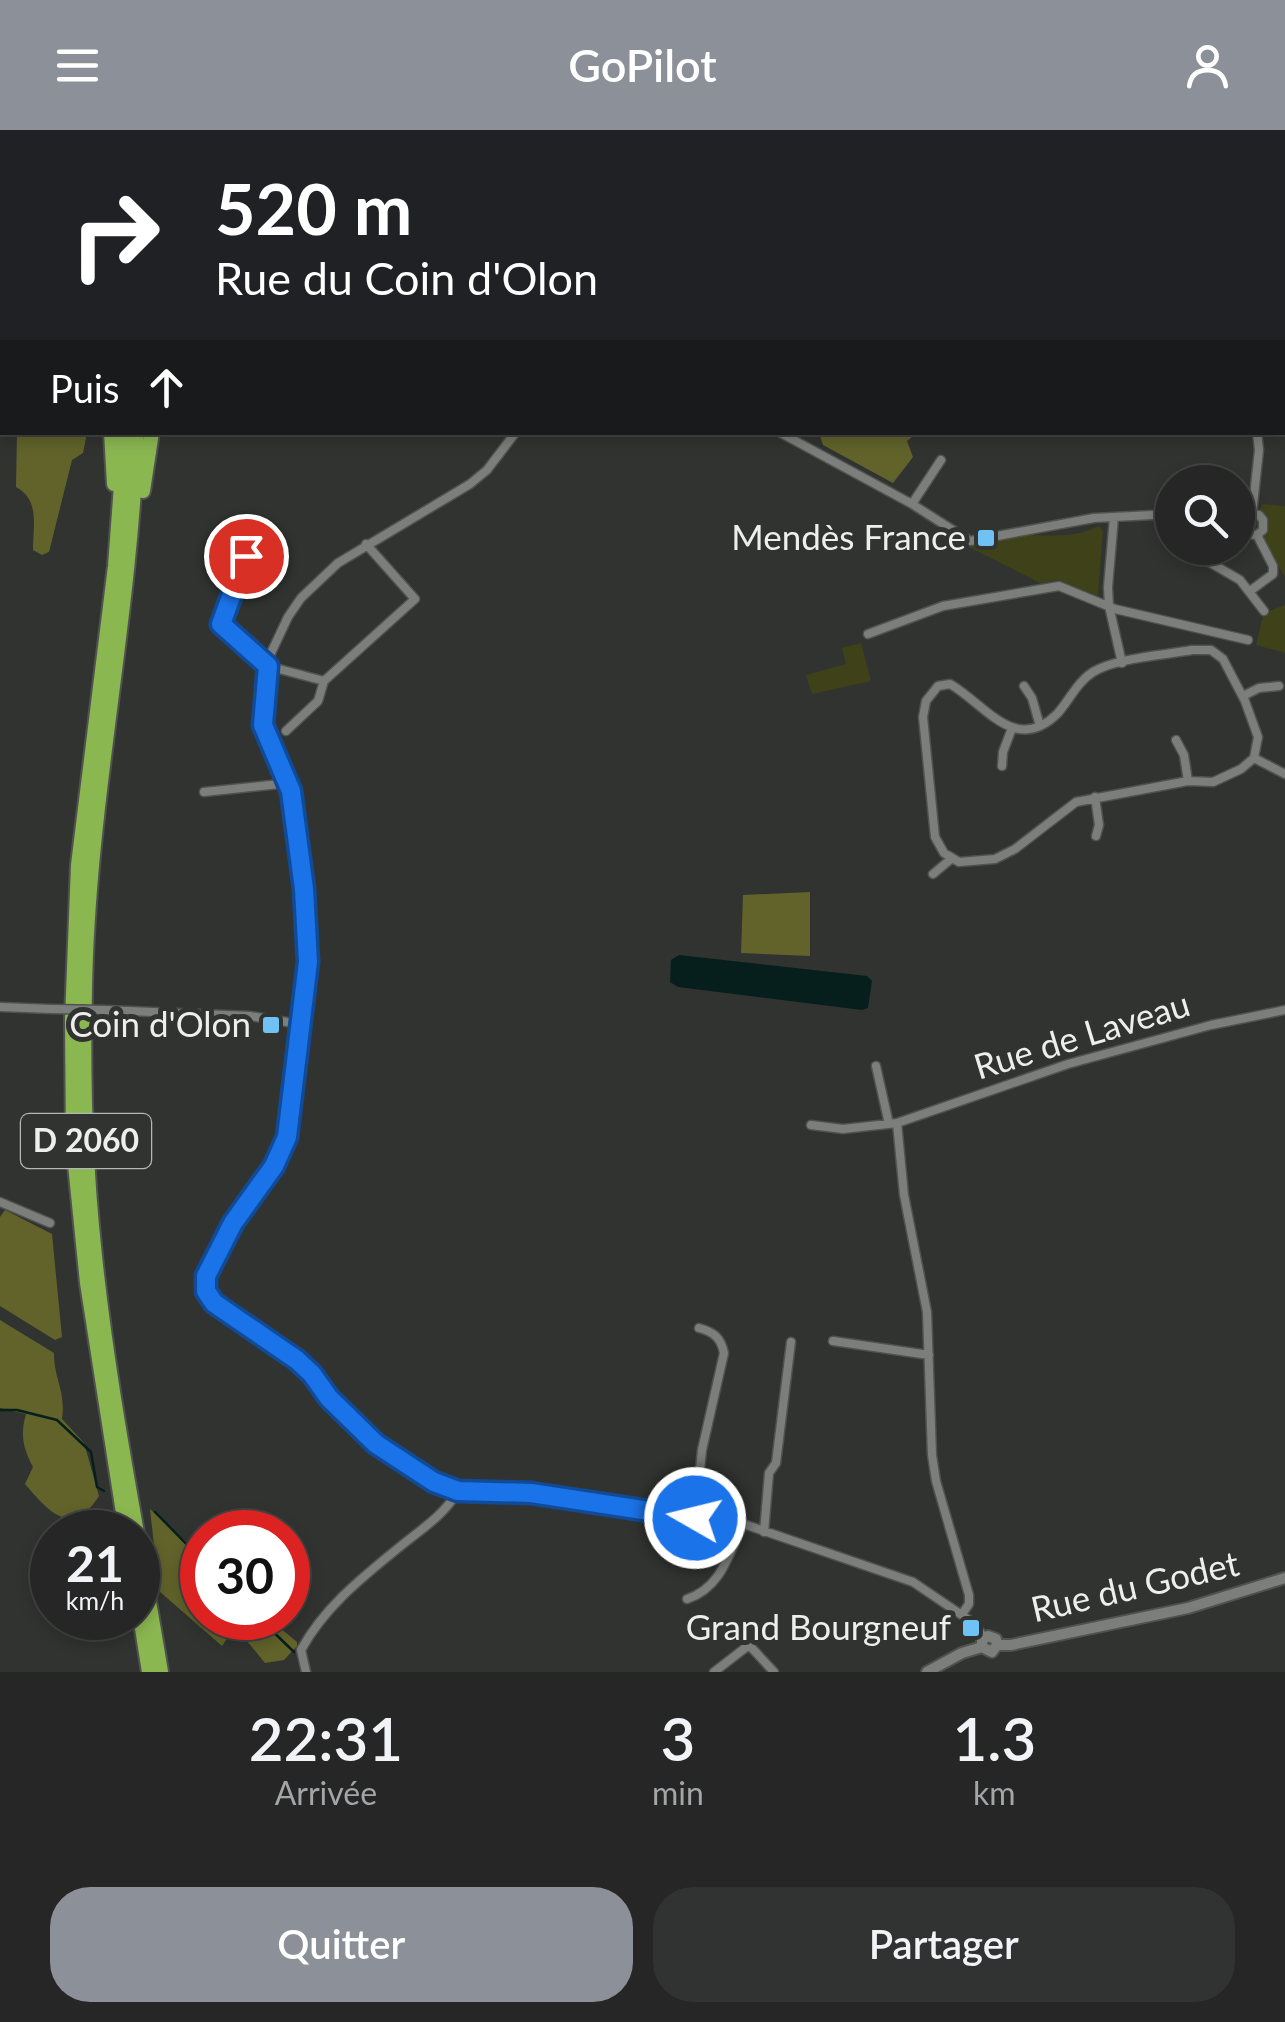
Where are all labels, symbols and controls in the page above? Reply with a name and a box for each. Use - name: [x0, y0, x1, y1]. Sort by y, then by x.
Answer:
- icon: menu: [50, 38, 105, 93]
- text: GoPilot: [568, 38, 717, 92]
- icon: person: [1180, 38, 1235, 93]
- text: 520 m: [215, 166, 412, 250]
- icon: right: [50, 170, 180, 300]
- text: Rue du Coin d'Olon: [215, 251, 598, 305]
- icon: ahead: [139, 360, 194, 415]
- text: Puis: [50, 365, 119, 411]
- map controls: [1155, 465, 1255, 565]
- button: search: [1155, 465, 1255, 565]
- pin: [204, 514, 289, 599]
- place label: Mendès France: [731, 515, 966, 557]
- marker: Mendès France: [975, 527, 997, 549]
- icon: arrive: [219, 529, 274, 584]
- street label: Rue de Laveau: [969, 981, 1194, 1087]
- place label: Coin d'Olon: [69, 1002, 251, 1044]
- marker: Coin d'Olon: [260, 1014, 282, 1036]
- road number: D 2060: [21, 1114, 151, 1168]
- position arrow: [643, 1466, 747, 1570]
- speed limit sign: 30: [180, 1510, 310, 1640]
- text: 21: [66, 1533, 124, 1593]
- street label: Rue du Godet: [1027, 1541, 1243, 1629]
- text: km/h: [66, 1585, 124, 1615]
- place label: Grand Bourgneuf: [686, 1605, 951, 1647]
- marker: Grand Bourgneuf: [960, 1617, 982, 1639]
- text: 22:31: [249, 1702, 403, 1774]
- text: 3: [660, 1702, 695, 1774]
- text: 1.3: [952, 1702, 1036, 1774]
- text: Arrivée: [275, 1773, 377, 1812]
- text: min: [652, 1773, 704, 1812]
- text: km: [973, 1773, 1016, 1812]
- button: Quitter: [50, 1887, 633, 2002]
- button: Partager: [653, 1887, 1235, 2002]

